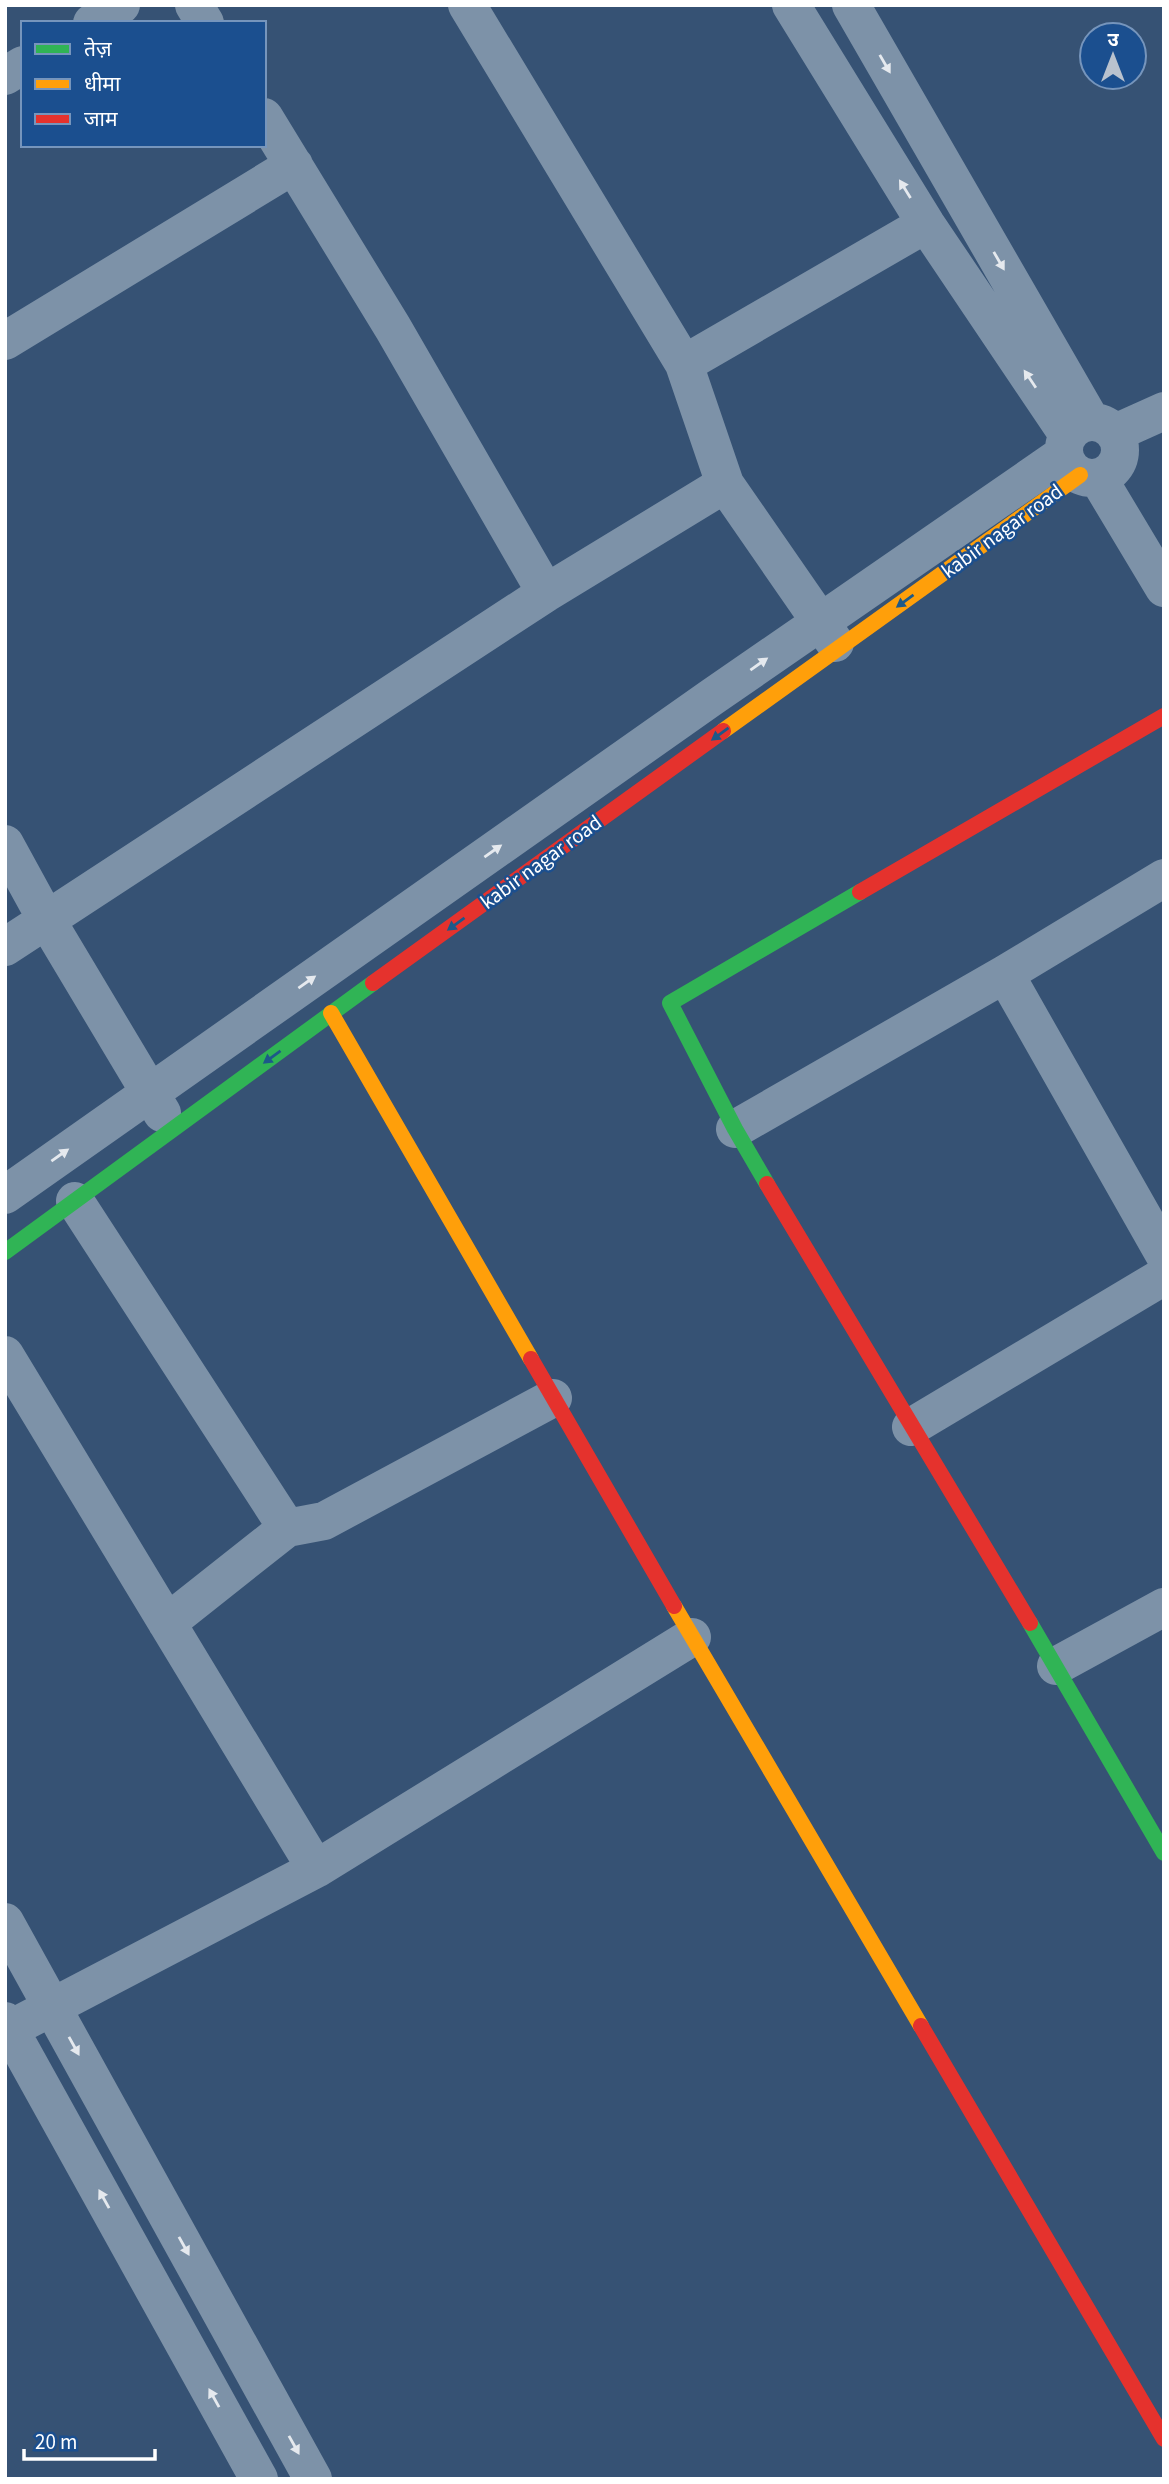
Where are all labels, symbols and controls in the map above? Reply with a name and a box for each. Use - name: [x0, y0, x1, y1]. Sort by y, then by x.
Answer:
- legend: [21, 21, 266, 147]
- north arrow: [1078, 21, 1148, 91]
- text: उ: [1107, 27, 1119, 54]
- text: तेज़: [84, 34, 112, 64]
- one-way arrow: [879, 55, 891, 74]
- text: धीमा: [84, 69, 121, 99]
- text: जाम: [84, 104, 118, 134]
- one-way arrow: [898, 179, 911, 198]
- one-way arrow: [993, 252, 1005, 271]
- one-way arrow: [1023, 370, 1037, 388]
- street label: kabir nagar road: [935, 477, 1069, 585]
- one-way arrow: [896, 594, 914, 608]
- one-way arrow: [750, 657, 768, 671]
- one-way arrow: [711, 727, 730, 741]
- street label: kabir nagar road: [474, 808, 608, 916]
- one-way arrow: [484, 844, 502, 858]
- one-way arrow: [447, 916, 465, 930]
- one-way arrow: [298, 975, 316, 989]
- one-way arrow: [263, 1050, 281, 1064]
- one-way arrow: [51, 1148, 69, 1162]
- one-way arrow: [68, 2037, 80, 2056]
- one-way arrow: [98, 2189, 110, 2208]
- one-way arrow: [178, 2236, 190, 2255]
- one-way arrow: [208, 2388, 220, 2407]
- scale bar: [24, 2418, 156, 2462]
- text: 20 m: [35, 2427, 77, 2457]
- one-way arrow: [288, 2435, 300, 2454]

